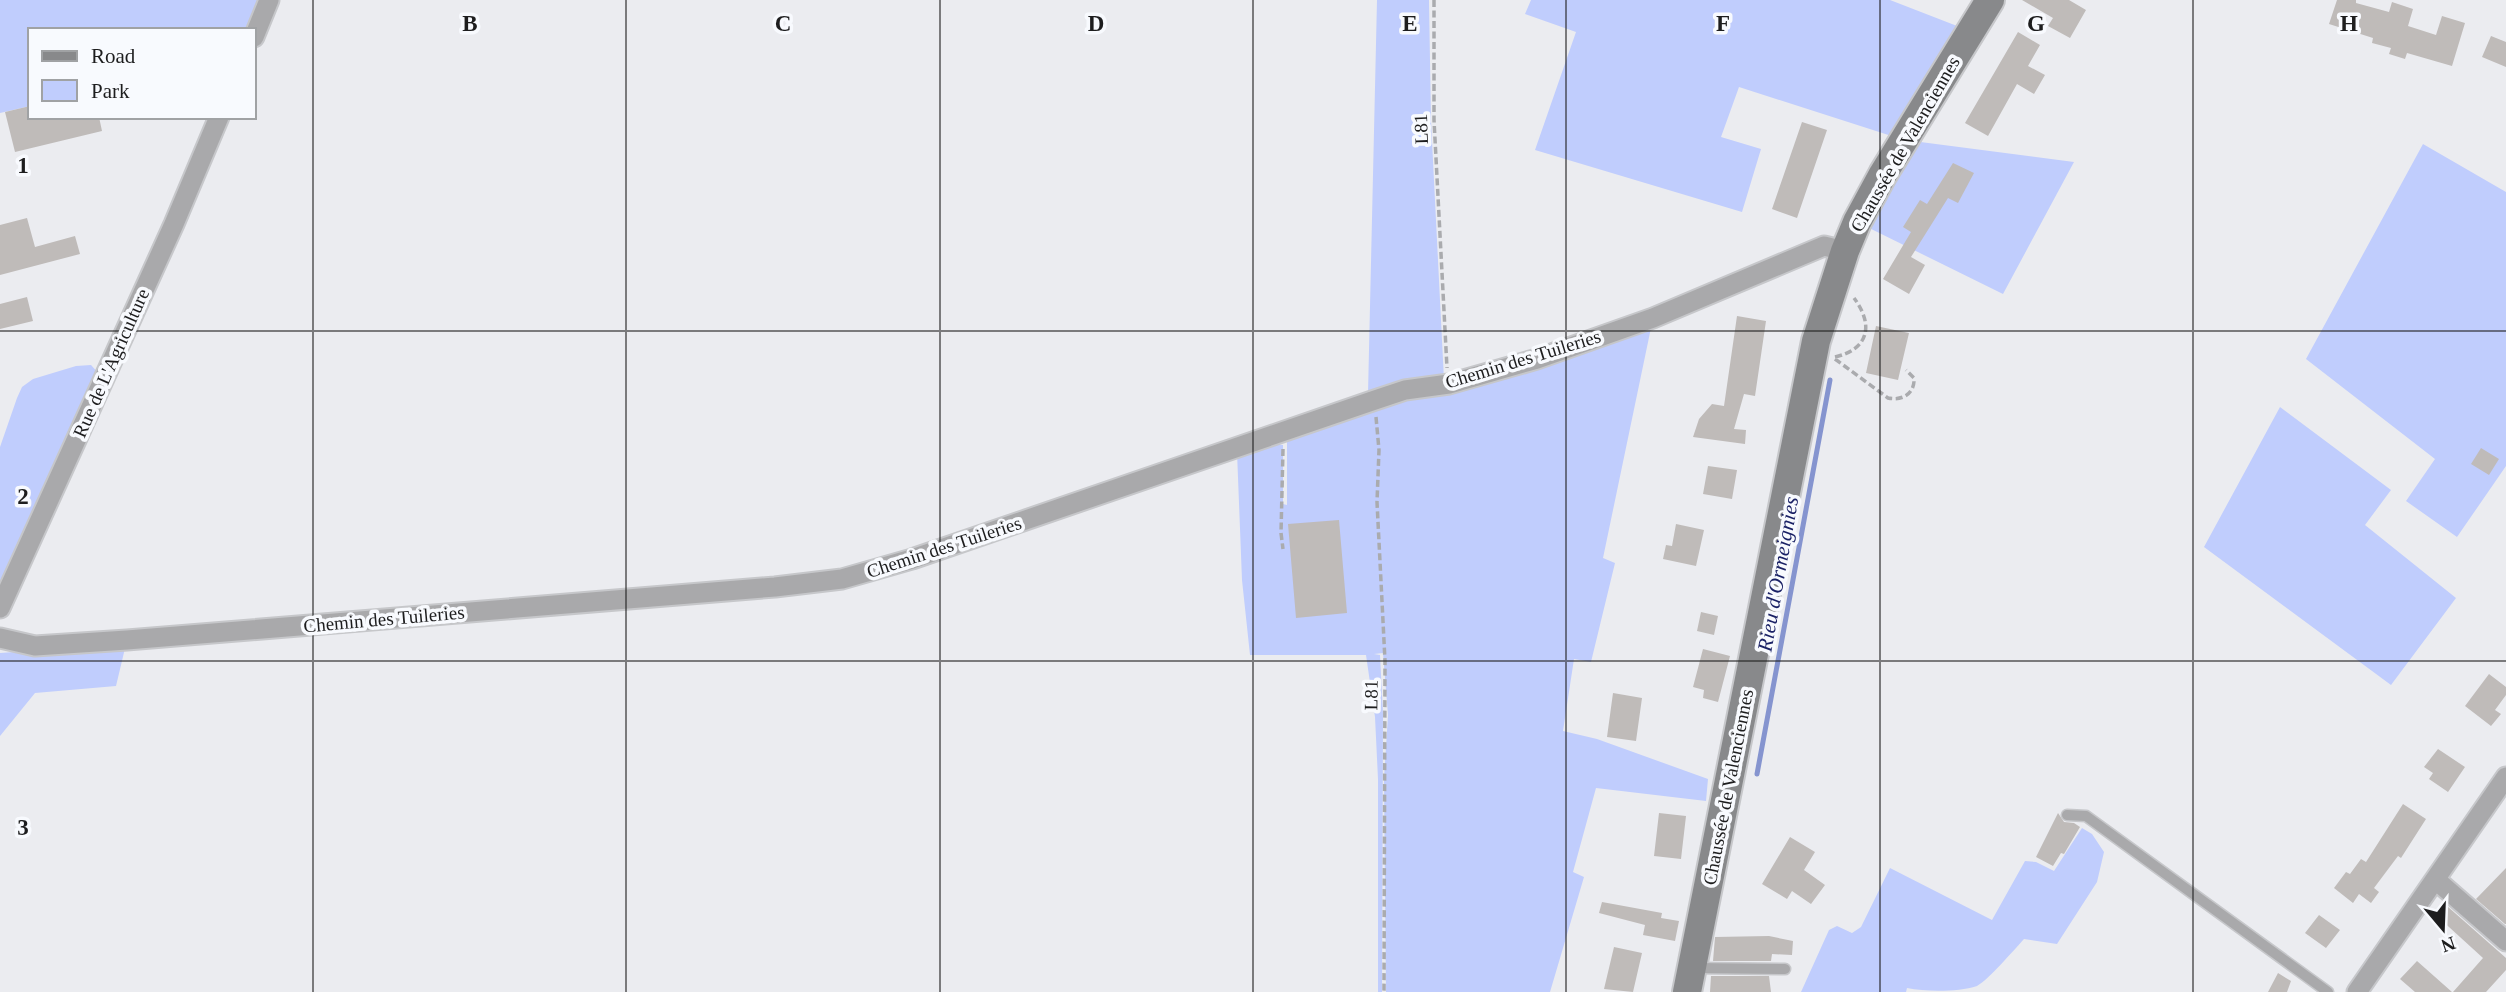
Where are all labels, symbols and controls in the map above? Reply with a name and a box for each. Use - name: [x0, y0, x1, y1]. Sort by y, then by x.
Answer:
- text: B: [462, 11, 478, 36]
- text: C: [775, 11, 791, 36]
- text: D: [1088, 11, 1104, 36]
- text: E: [1402, 11, 1418, 36]
- text: F: [1716, 11, 1730, 36]
- text: G: [2027, 11, 2045, 36]
- text: H: [2340, 11, 2358, 36]
- legend: [28, 28, 256, 119]
- text: Road: [91, 44, 136, 68]
- street label: Chaussée de Valenciennes: [1846, 53, 1964, 235]
- text: Park: [91, 79, 130, 103]
- street label: L81: [1410, 113, 1432, 145]
- text: 1: [17, 153, 29, 178]
- street label: Rue de L'Agriculture: [69, 285, 153, 441]
- street label: Chemin des Tuileries: [1443, 325, 1603, 393]
- text: 2: [17, 484, 29, 509]
- water label: Rieu d'Ormeignies: [1752, 495, 1803, 654]
- street label: Chemin des Tuileries: [864, 512, 1024, 582]
- street label: Chemin des Tuileries: [303, 602, 465, 636]
- street label: L81: [1360, 680, 1382, 710]
- street label: Chaussée de Valenciennes: [1699, 687, 1757, 887]
- text: 3: [17, 815, 29, 840]
- north arrow: [2408, 894, 2478, 964]
- text: N: [2438, 932, 2458, 957]

